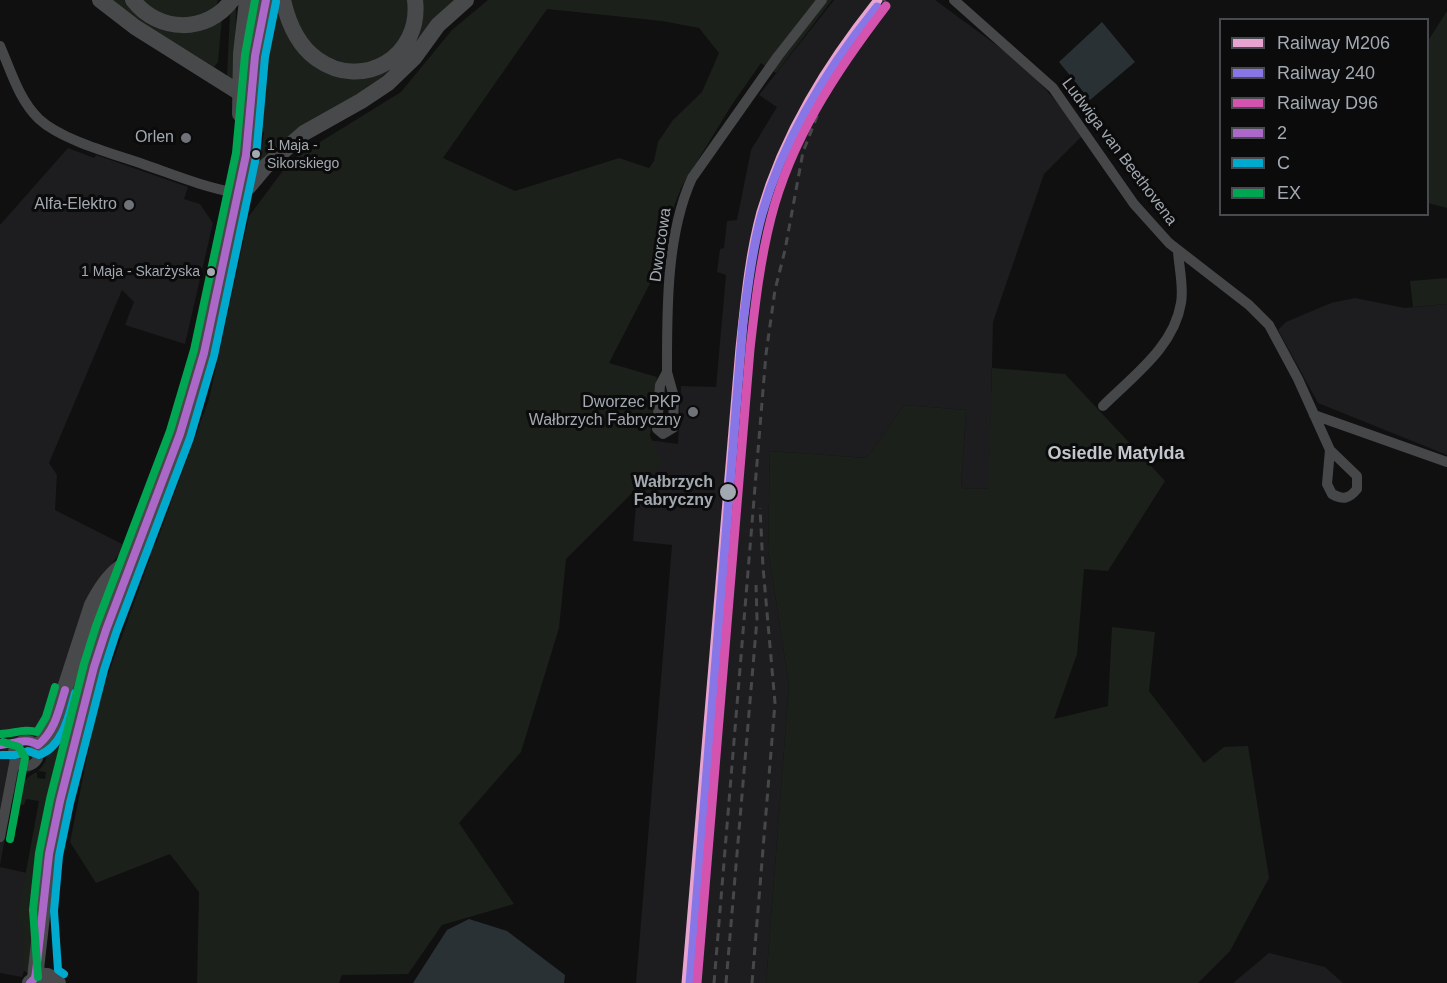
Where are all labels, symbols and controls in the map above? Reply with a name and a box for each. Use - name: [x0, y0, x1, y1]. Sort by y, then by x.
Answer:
- legend: [1219, 18, 1429, 216]
- text: Railway M206: [1277, 33, 1390, 53]
- text: Railway 240: [1277, 63, 1375, 83]
- street label: Ludwiga van Beethovena: [1057, 74, 1181, 230]
- text: Railway D96: [1277, 93, 1378, 113]
- text: 2: [1277, 123, 1287, 143]
- place label: Orlen: [135, 128, 174, 148]
- marker: Orlen: [179, 131, 193, 145]
- place label: 1 Maja - Sikorskiego: [267, 138, 339, 170]
- marker: 1 Maja - Sikorskiego: [250, 148, 262, 160]
- text: C: [1277, 153, 1290, 173]
- text: EX: [1277, 183, 1301, 203]
- place label: Alfa-Elektro: [34, 195, 117, 215]
- marker: Alfa-Elektro: [122, 198, 136, 212]
- street label: Dworcowa: [646, 207, 676, 283]
- place label: 1 Maja - Skarżyska: [81, 264, 200, 280]
- marker: 1 Maja - Skarżyska: [205, 266, 217, 278]
- place label: Dworzec PKP Wałbrzych Fabryczny: [529, 393, 681, 431]
- marker: Dworzec PKP Wałbrzych Fabryczny: [686, 405, 700, 419]
- district label: Osiedle Matylda: [1047, 443, 1185, 465]
- place label: Wałbrzych Fabryczny: [634, 473, 713, 511]
- marker: Wałbrzych Fabryczny: [718, 482, 738, 502]

